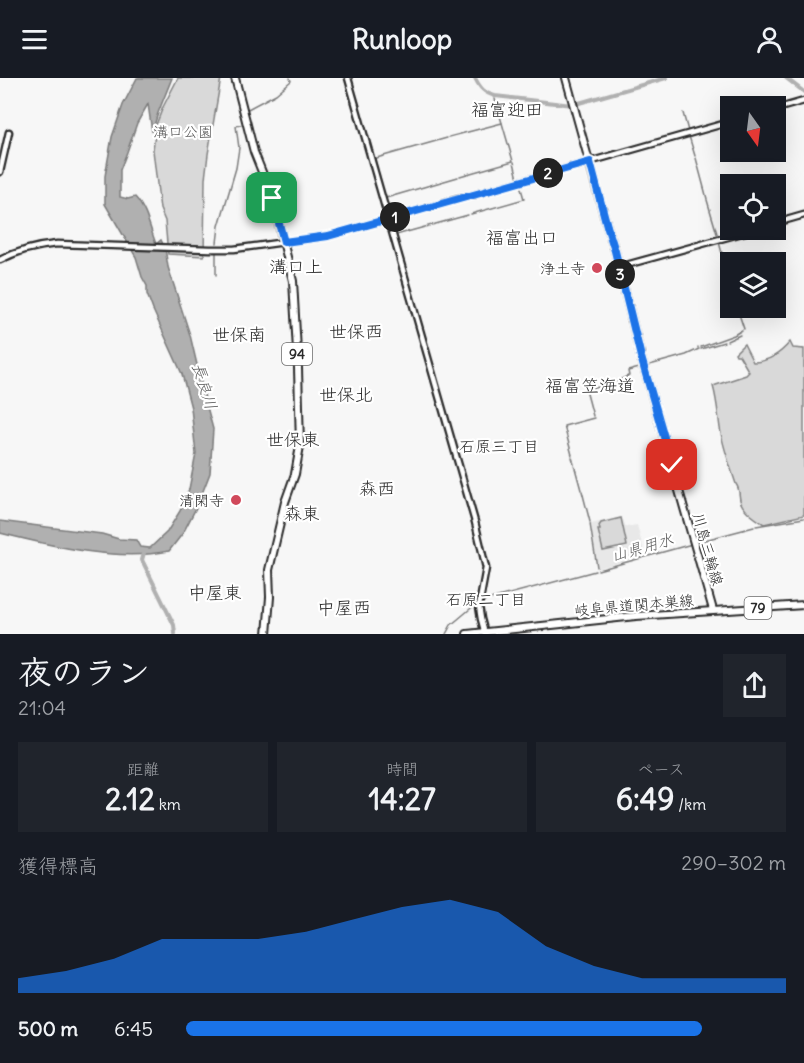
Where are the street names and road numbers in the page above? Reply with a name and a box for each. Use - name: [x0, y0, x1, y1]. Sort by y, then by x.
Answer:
- road number: 94: [282, 343, 312, 365]
- street label: 川島三輪線: [689, 510, 727, 588]
- street label: 岐阜県道関本巣線: [573, 590, 695, 620]
- road number: 79: [744, 597, 771, 619]

